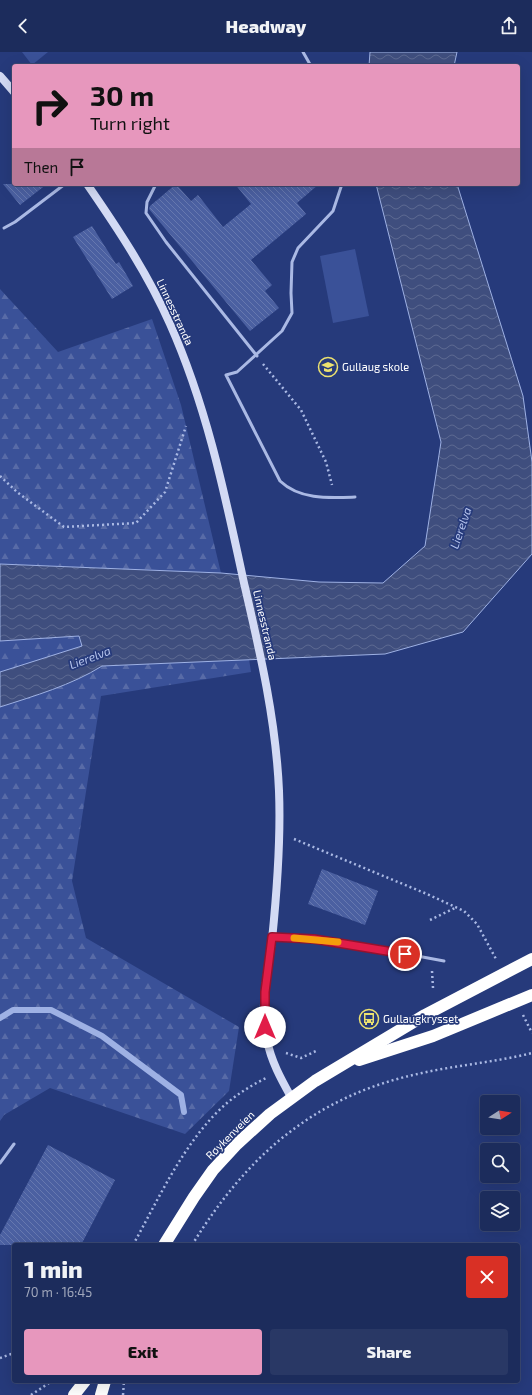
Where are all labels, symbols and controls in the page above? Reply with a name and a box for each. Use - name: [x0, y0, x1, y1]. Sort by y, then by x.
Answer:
- icon: back: [12, 15, 34, 37]
- text: Headway: [226, 15, 306, 37]
- icon: share: [498, 15, 520, 37]
- text: 30 m: [90, 78, 154, 112]
- icon: right: [24, 80, 76, 132]
- text: Turn right: [90, 112, 170, 134]
- icon: arrive: [66, 156, 88, 178]
- text: Then: [24, 158, 58, 176]
- street label: Linnesstranda: [154, 277, 196, 347]
- school or university icon: Gullaug skole: [317, 356, 339, 378]
- place label: Gullaug skole: [342, 360, 409, 373]
- water label: Lierelva: [446, 505, 474, 550]
- street label: Linnesstranda: [251, 589, 280, 661]
- water label: Lierelva: [67, 643, 112, 671]
- pin: [388, 937, 422, 971]
- icon: arrive: [394, 943, 416, 965]
- position arrow: [244, 1006, 286, 1048]
- bus stop icon: Gullaugkrysset: [358, 1008, 380, 1030]
- place label: Gullaugkrysset: [383, 1012, 458, 1025]
- north arrow: [480, 1095, 520, 1135]
- map controls: [480, 1095, 520, 1231]
- street label: Røykenveien: [203, 1108, 257, 1162]
- button: search: [480, 1143, 520, 1183]
- button: layers: [480, 1191, 520, 1231]
- text: 1 min: [24, 1254, 83, 1283]
- button: close: [466, 1256, 508, 1298]
- text: 70 m · 16:45: [24, 1284, 92, 1300]
- button: Exit: [24, 1329, 262, 1375]
- button: Share: [270, 1329, 508, 1375]

